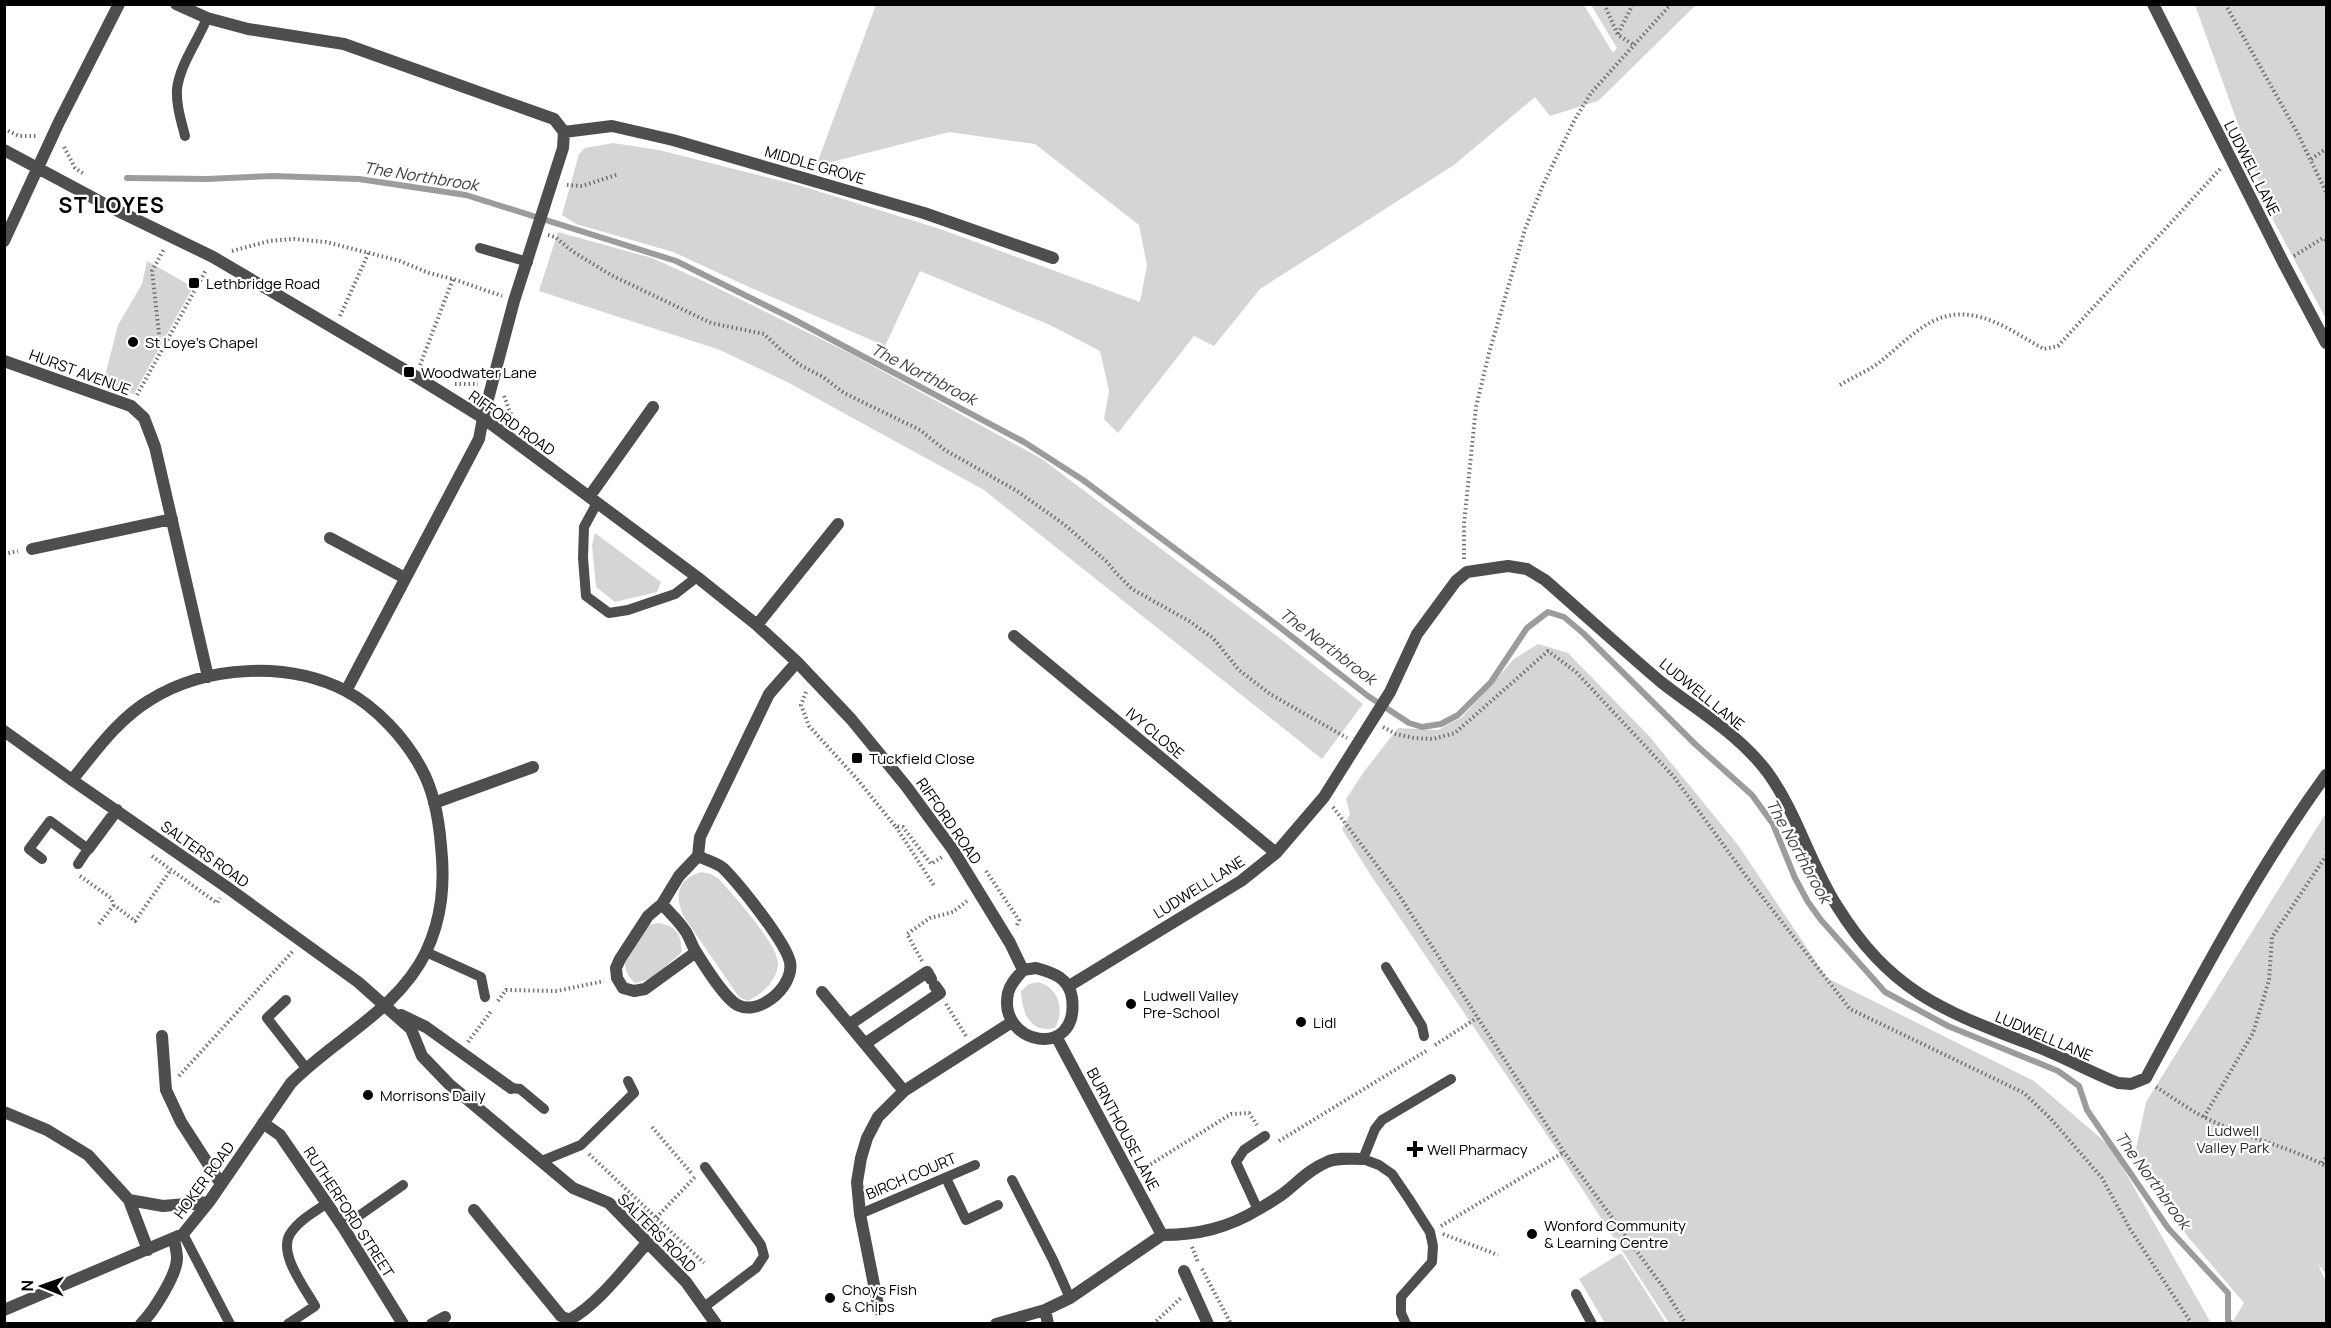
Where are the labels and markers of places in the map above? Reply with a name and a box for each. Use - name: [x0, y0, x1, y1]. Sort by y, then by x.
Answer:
- place label: Lethbridge Road: [206, 273, 320, 294]
- marker: Lethbridge Road: [187, 276, 201, 290]
- place label: St Loye's Chapel: [145, 332, 258, 353]
- marker: St Loye's Chapel: [126, 335, 140, 349]
- place label: Woodwater Lane: [421, 362, 537, 383]
- marker: Woodwater Lane: [402, 365, 416, 379]
- place label: Tuckfield Close: [869, 748, 975, 769]
- marker: Tuckfield Close: [850, 751, 864, 765]
- place label: Ludwell Valley Pre-School: [1143, 985, 1239, 1023]
- marker: Ludwell Valley Pre-School: [1124, 997, 1138, 1011]
- place label: Lidl: [1313, 1012, 1337, 1033]
- marker: Lidl: [1294, 1015, 1308, 1029]
- place label: Morrisons Daily: [380, 1085, 486, 1106]
- marker: Morrisons Daily: [361, 1088, 375, 1102]
- place label: Well Pharmacy: [1427, 1139, 1528, 1160]
- marker: Well Pharmacy: [1408, 1142, 1422, 1156]
- place label: Wonford Community & Learning Centre: [1544, 1215, 1686, 1253]
- marker: Wonford Community & Learning Centre: [1525, 1227, 1539, 1241]
- place label: Choys Fish & Chips: [842, 1279, 917, 1317]
- marker: Choys Fish & Chips: [823, 1291, 837, 1305]

